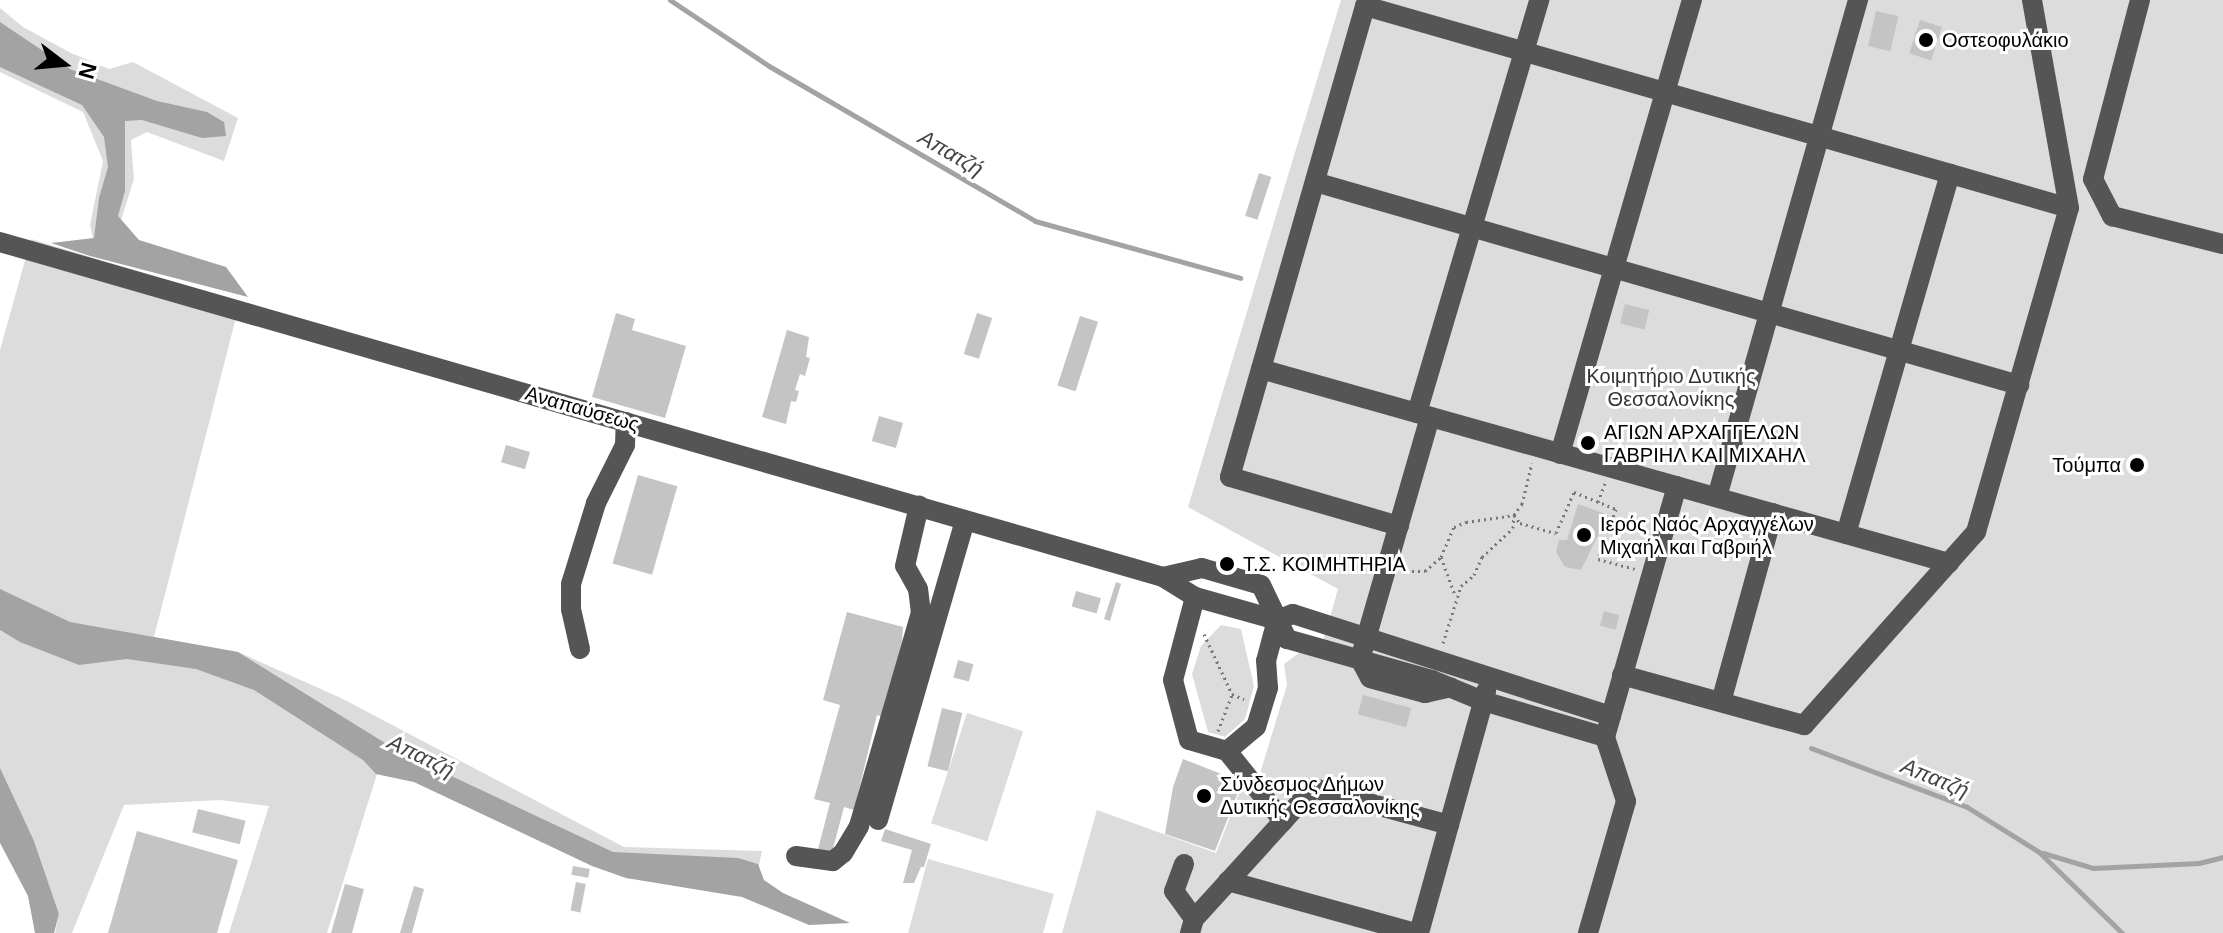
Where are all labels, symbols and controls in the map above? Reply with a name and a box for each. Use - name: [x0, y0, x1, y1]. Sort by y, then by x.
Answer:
- north arrow: [24, 24, 104, 104]
- place label: Οστεοφυλάκιο: [1942, 28, 2069, 52]
- marker: Οστεοφυλάκιο: [1917, 31, 1935, 49]
- text: N: [73, 60, 102, 82]
- water label: Απατζή: [914, 124, 988, 182]
- park label: Κοιμητήριο Δυτικής Θεσσαλονίκης: [1586, 365, 1756, 412]
- street label: Αναπαύσεως: [522, 381, 642, 437]
- place label: ΑΓΙΩΝ ΑΡΧΑΓΓΕΛΩΝ ΓΑΒΡΙΗΛ ΚΑΙ ΜΙΧΑΗΛ: [1604, 420, 1807, 467]
- marker: ΑΓΙΩΝ ΑΡΧΑΓΓΕΛΩΝ ΓΑΒΡΙΗΛ ΚΑΙ ΜΙΧΑΗΛ: [1579, 434, 1597, 452]
- place label: Τούμπα: [2052, 453, 2121, 477]
- marker: Τούμπα: [2128, 456, 2146, 474]
- place label: Ιερός Ναός Αρχαγγέλων Μιχαήλ και Γαβριήλ: [1600, 512, 1815, 559]
- marker: Ιερός Ναός Αρχαγγέλων Μιχαήλ και Γαβριήλ: [1575, 526, 1593, 544]
- place label: Τ.Σ. ΚΟΙΜΗΤΗΡΙΑ: [1243, 552, 1406, 576]
- marker: Τ.Σ. ΚΟΙΜΗΤΗΡΙΑ: [1218, 555, 1236, 573]
- water label: Απατζή: [383, 729, 459, 783]
- water label: Απατζή: [1897, 753, 1973, 803]
- place label: Σύνδεσμος Δήμων Δυτικής Θεσσαλονίκης: [1220, 772, 1420, 819]
- marker: Σύνδεσμος Δήμων Δυτικής Θεσσαλονίκης: [1195, 787, 1213, 805]

